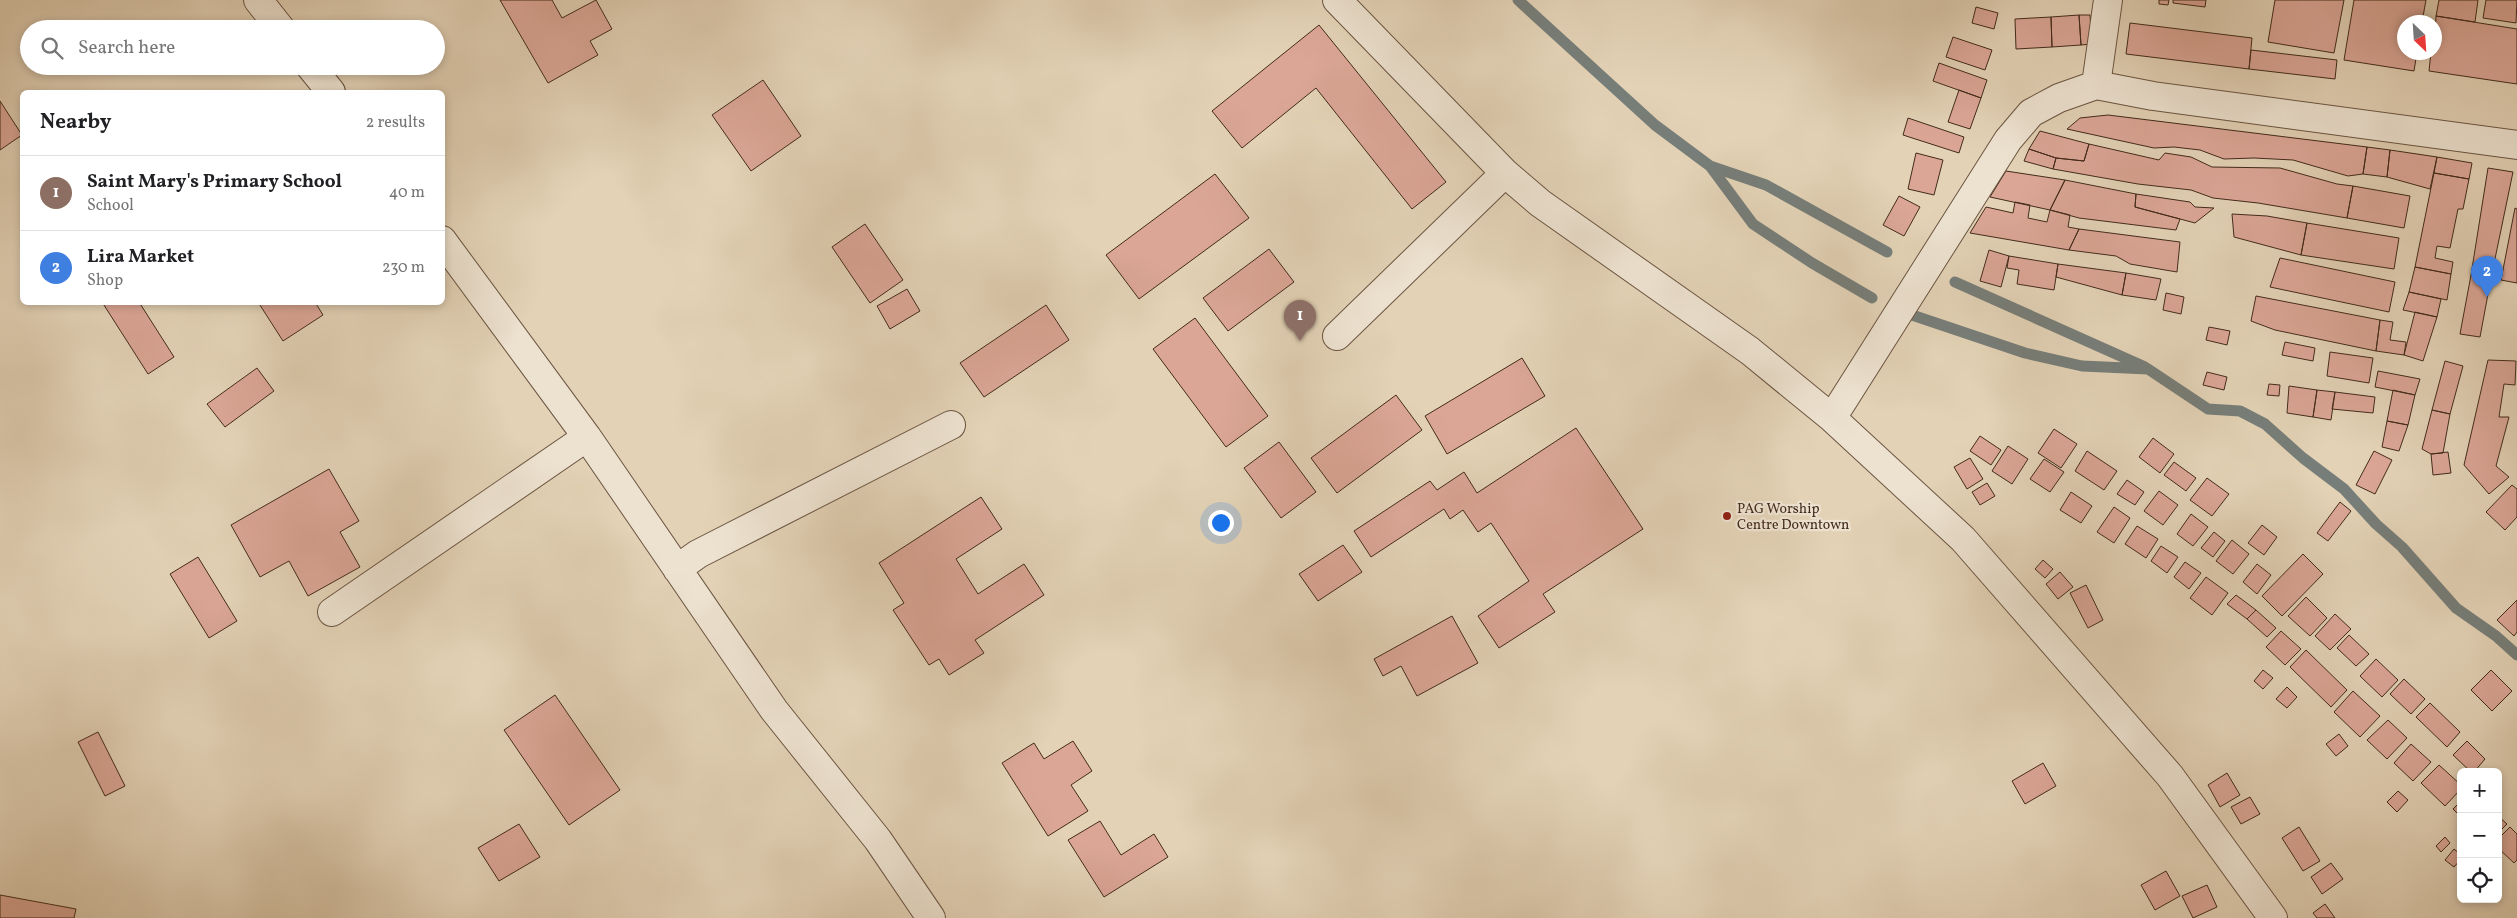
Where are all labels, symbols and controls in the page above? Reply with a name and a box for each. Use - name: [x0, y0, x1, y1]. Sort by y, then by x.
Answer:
- north arrow: [2397, 15, 2442, 60]
- search box: [20, 20, 445, 75]
- icon: search: [38, 34, 66, 62]
- text: Search here: [78, 35, 175, 61]
- text: Nearby: [40, 108, 111, 137]
- text: 2 results: [366, 112, 425, 134]
- text: Saint Mary's Primary School: [87, 169, 342, 195]
- text: 1: [53, 182, 59, 204]
- text: 40 m: [389, 182, 425, 204]
- text: School: [87, 195, 134, 217]
- text: Lira Market: [87, 244, 194, 270]
- pin: 2: [2471, 256, 2503, 297]
- text: 2: [52, 257, 60, 279]
- text: 230 m: [382, 257, 425, 279]
- text: Shop: [87, 270, 123, 292]
- pin: 1: [1284, 300, 1316, 341]
- place label: PAG Worship Centre Downtown: [1737, 500, 1849, 535]
- your location: [1208, 510, 1234, 536]
- marker: PAG Worship Centre Downtown: [1721, 510, 1733, 522]
- map controls: [2457, 768, 2502, 903]
- button: +: [2457, 768, 2502, 813]
- button: −: [2457, 813, 2502, 858]
- button: locate: [2457, 858, 2502, 903]

